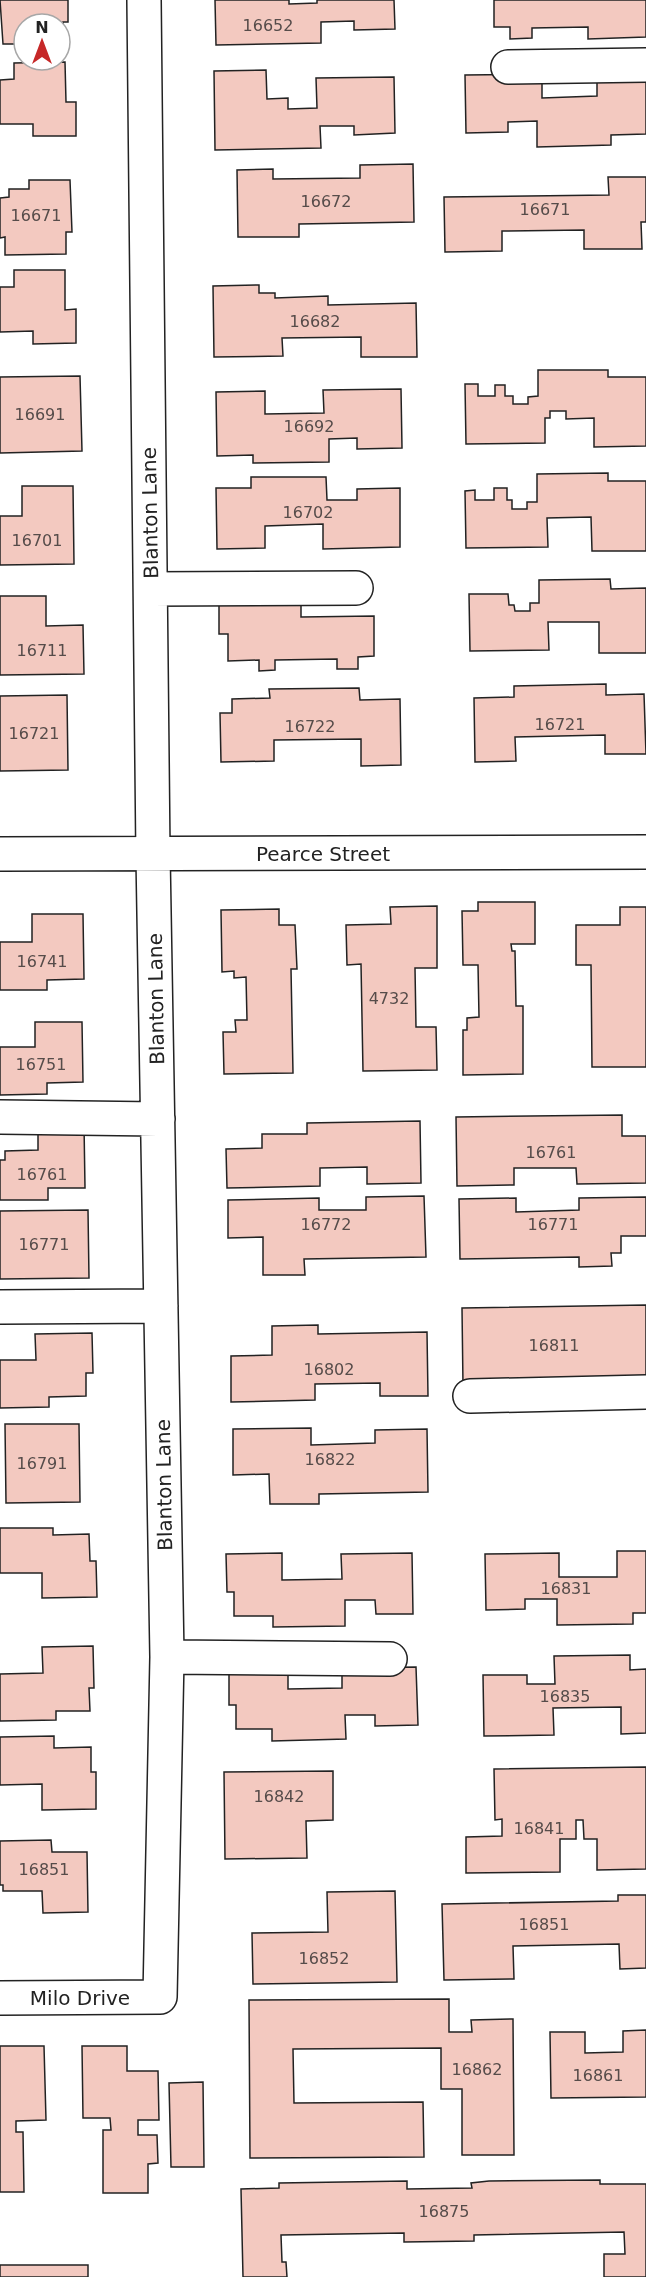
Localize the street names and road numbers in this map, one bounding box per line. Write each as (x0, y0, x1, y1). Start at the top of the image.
street label: Blanton Lane (137, 447, 163, 579)
street label: Pearce Street (256, 842, 390, 866)
street label: Blanton Lane (143, 933, 169, 1065)
street label: Blanton Lane (151, 1419, 177, 1551)
street label: Milo Drive (30, 1986, 130, 2010)

